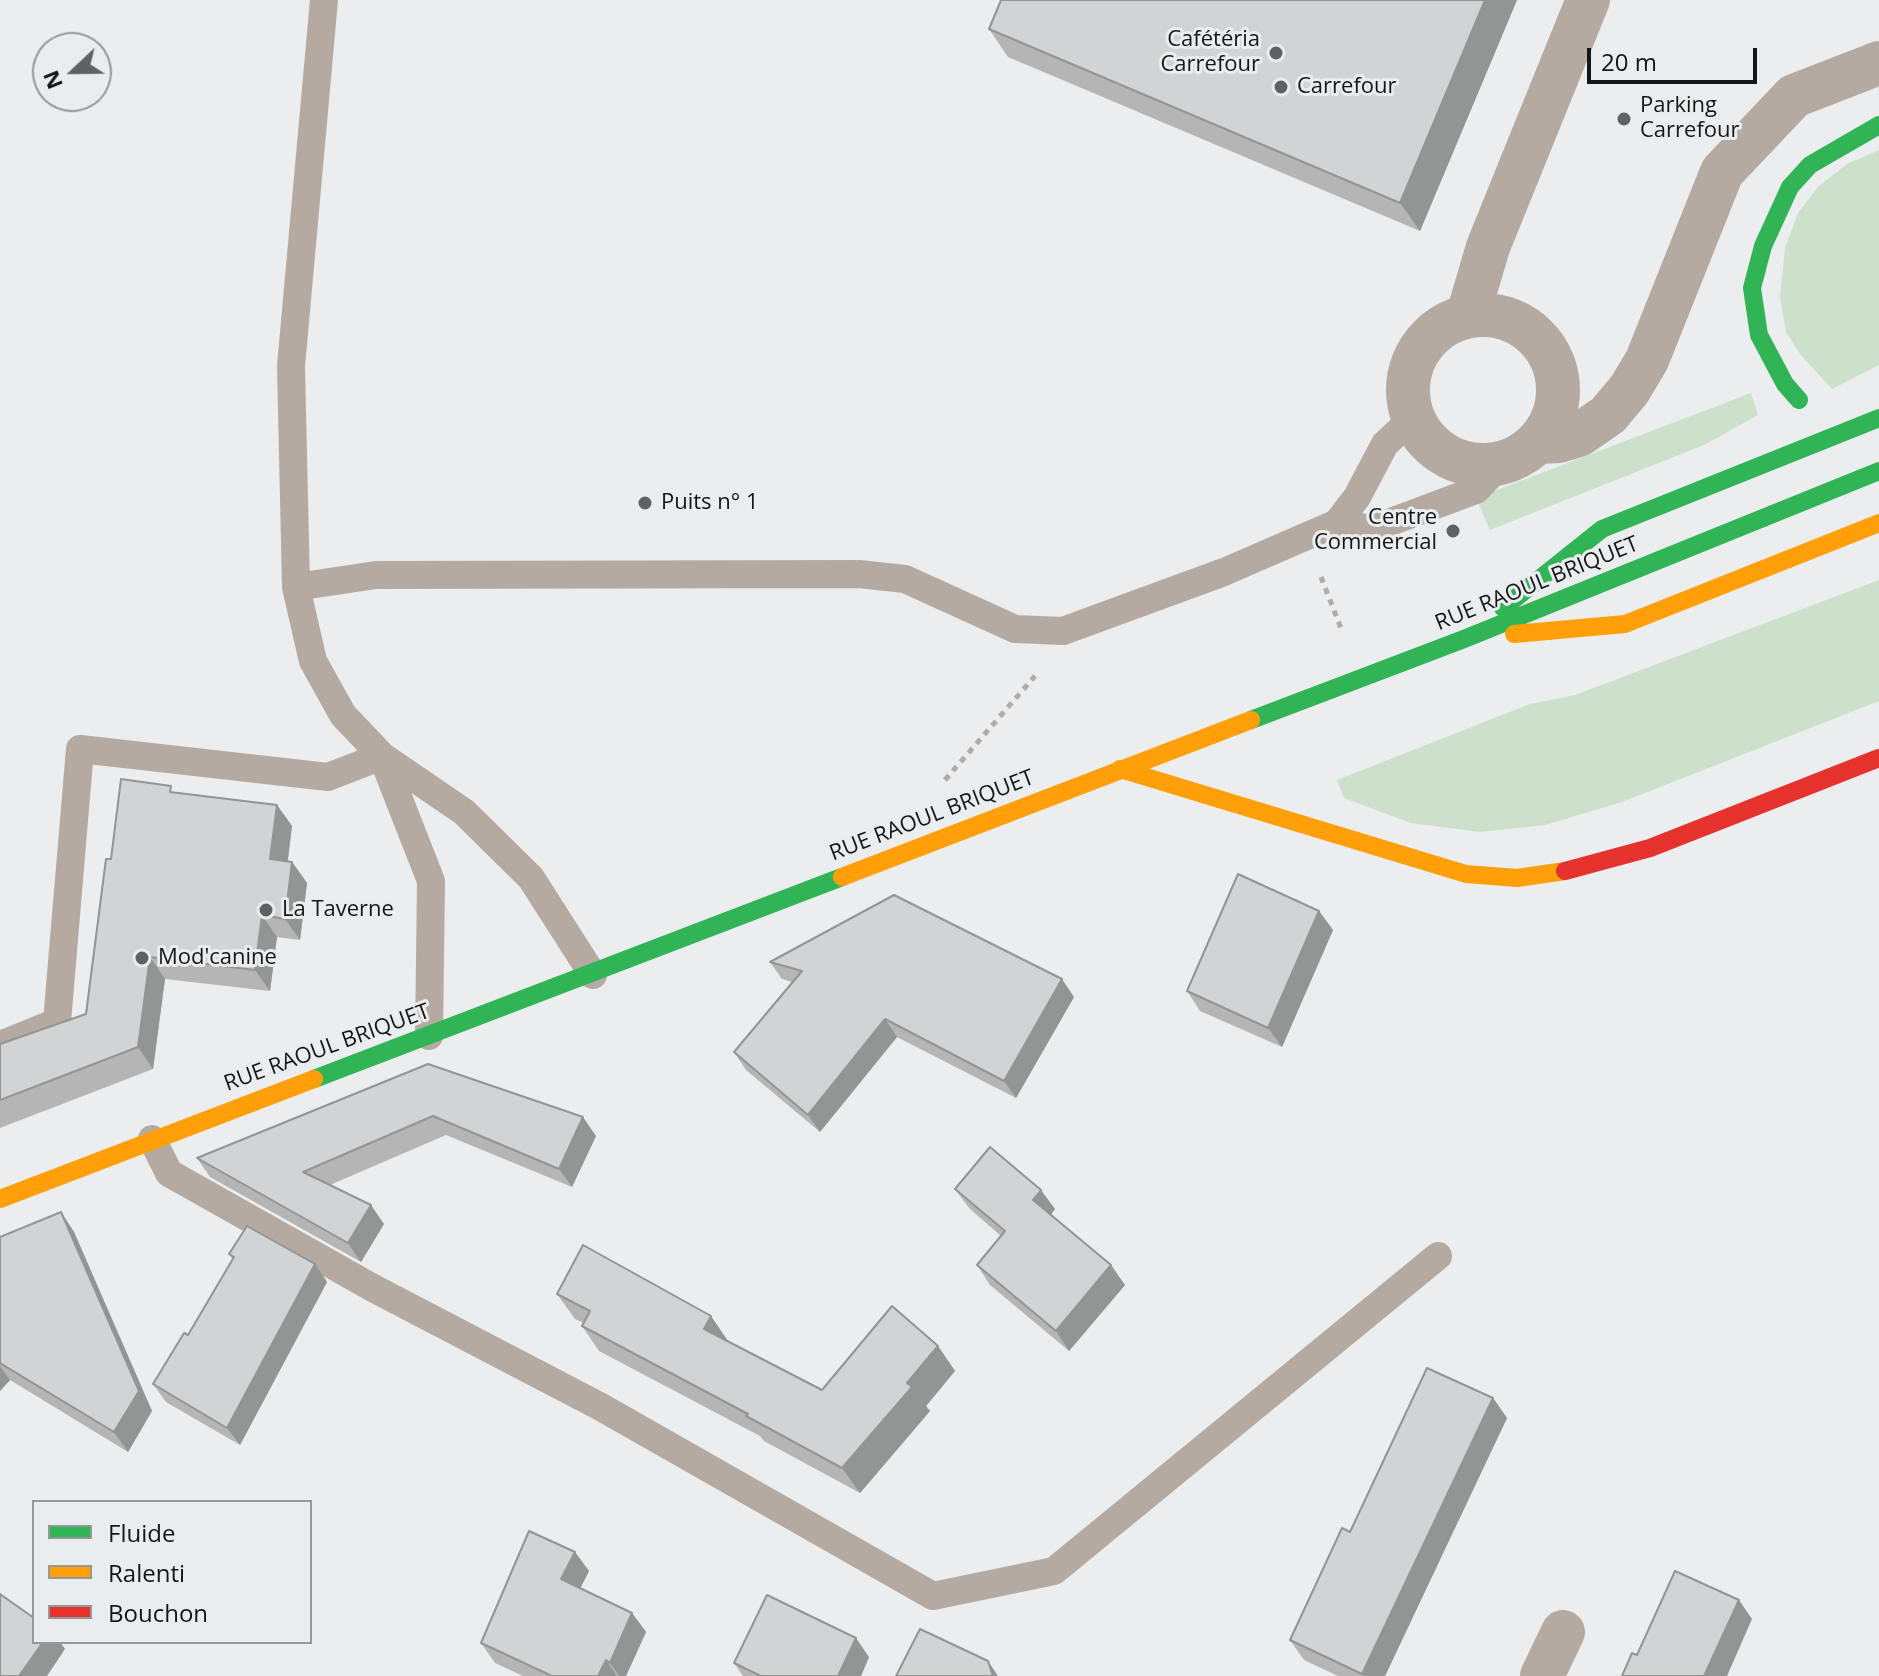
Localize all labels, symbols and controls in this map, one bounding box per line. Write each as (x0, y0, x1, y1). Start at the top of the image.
place label: Cafétéria Carrefour (1160, 27, 1260, 78)
north arrow (32, 32, 112, 112)
scale bar (1591, 32, 1761, 82)
marker: Cafétéria Carrefour (1267, 44, 1285, 62)
text: 20 m (1601, 45, 1657, 78)
text: N (34, 66, 69, 94)
place label: Carrefour (1297, 74, 1397, 100)
marker: Carrefour (1272, 78, 1290, 96)
place label: Parking Carrefour (1640, 93, 1740, 144)
marker: Parking Carrefour (1615, 110, 1633, 128)
place label: Puits n° 1 (661, 490, 759, 516)
marker: Puits n° 1 (636, 494, 654, 512)
place label: Centre Commercial (1314, 505, 1437, 556)
marker: Centre Commercial (1444, 522, 1462, 540)
street label: RUE RAOUL BRIQUET (1432, 531, 1642, 637)
street label: RUE RAOUL BRIQUET (826, 765, 1038, 867)
place label: La Taverne (282, 897, 394, 923)
marker: La Taverne (257, 901, 275, 919)
place label: Mod'canine (158, 945, 277, 971)
marker: Mod'canine (133, 949, 151, 967)
street label: RUE RAOUL BRIQUET (221, 999, 433, 1097)
legend (32, 1500, 312, 1644)
text: Fluide (108, 1516, 175, 1549)
text: Ralenti (108, 1556, 185, 1589)
text: Bouchon (108, 1596, 208, 1629)

